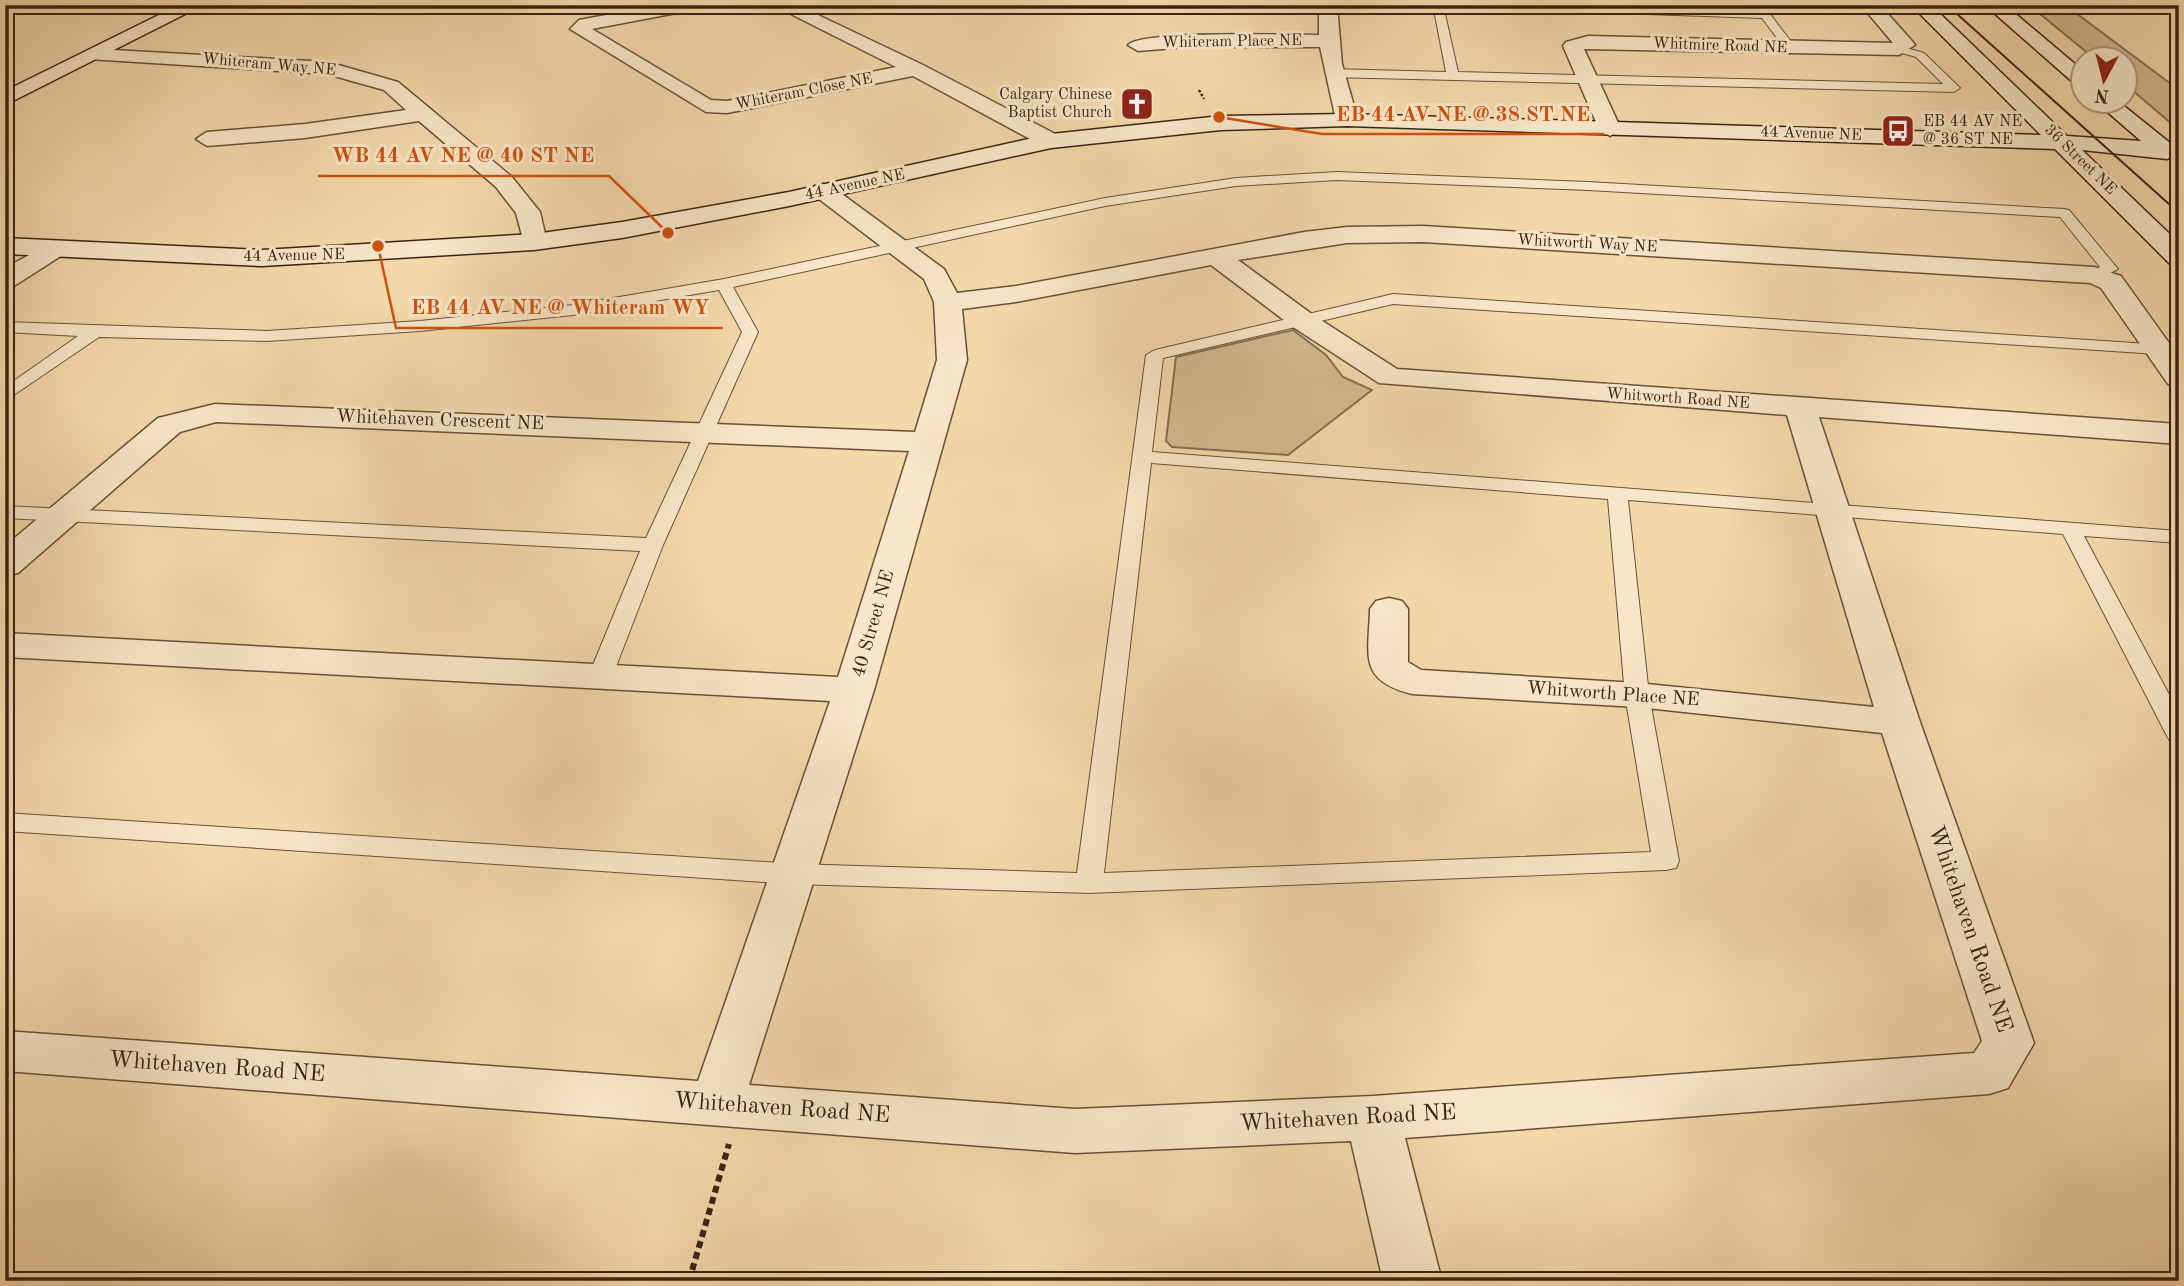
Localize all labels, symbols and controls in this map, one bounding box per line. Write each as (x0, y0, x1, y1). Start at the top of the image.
street label: Whiteram Place NE (1162, 33, 1302, 51)
street label: Whitmire Road NE (1652, 36, 1788, 56)
north arrow (2068, 46, 2138, 116)
street label: Whiteram Way NE (201, 51, 337, 79)
street label: Whiteram Close NE (734, 71, 874, 113)
text: N (2093, 84, 2111, 105)
church icon: Calgary Chinese Baptist Church (1118, 85, 1156, 123)
place label: Calgary Chinese Baptist Church (999, 87, 1112, 121)
callout: EB 44 AV NE @ 38 ST NE (1322, 92, 1604, 134)
text: EB 44 AV NE @ 38 ST NE (1336, 105, 1590, 126)
bus stop icon: EB 44 AV NE @ 36 ST NE (1879, 112, 1917, 150)
place label: EB 44 AV NE @ 36 ST NE (1923, 114, 2022, 148)
street label: 36 Street NE (2041, 122, 2119, 198)
street label: 44 Avenue NE (1760, 124, 1862, 144)
callout: WB 44 AV NE @ 40 ST NE (318, 134, 609, 176)
text: WB 44 AV NE @ 40 ST NE (332, 146, 594, 167)
street label: 44 Avenue NE (804, 167, 906, 203)
street label: Whitworth Way NE (1516, 232, 1658, 256)
street label: 44 Avenue NE (243, 247, 345, 265)
callout: EB 44 AV NE @ Whiteram WY (396, 286, 723, 328)
text: EB 44 AV NE @ Whiteram WY (411, 298, 709, 319)
street label: Whitworth Road NE (1606, 386, 1750, 412)
street label: Whitehaven Crescent NE (336, 408, 544, 434)
street label: 40 Street NE (850, 568, 898, 680)
street label: Whitworth Place NE (1526, 679, 1700, 711)
street label: Whitehaven Road NE (1924, 823, 2016, 1035)
street label: Whitehaven Road NE (108, 1048, 326, 1086)
street label: Whitehaven Road NE (673, 1089, 891, 1127)
street label: Whitehaven Road NE (1239, 1101, 1457, 1135)

